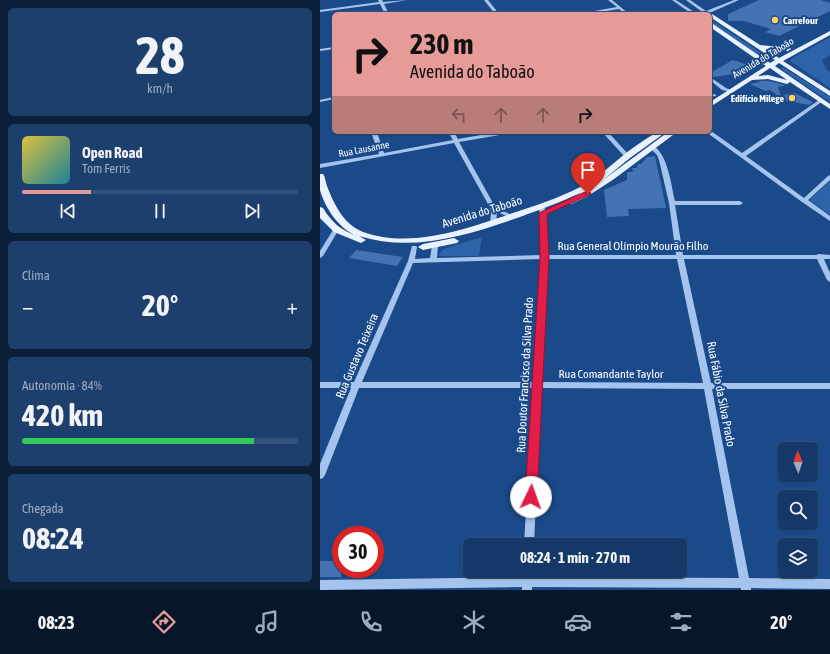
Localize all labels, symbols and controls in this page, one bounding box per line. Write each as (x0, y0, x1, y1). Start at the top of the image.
marker: Carrefour (770, 15, 780, 25)
place label: Carrefour (783, 15, 819, 26)
text: 28 (136, 25, 184, 85)
icon: right (344, 28, 396, 80)
text: 230 m (410, 28, 473, 60)
street label: Avenida do Taboão (730, 35, 796, 81)
text: Avenida do Taboão (410, 61, 535, 82)
text: km/h (147, 81, 173, 96)
place label: Edifício Milege (731, 93, 784, 104)
marker: Edifício Milege (787, 93, 797, 103)
icon: left (448, 104, 470, 126)
icon: ahead (490, 104, 512, 126)
icon: ahead (532, 104, 554, 126)
icon: right (574, 104, 596, 126)
street label: Rua Lausanne (338, 139, 391, 159)
text: Open Road (82, 144, 143, 161)
pin (571, 153, 605, 194)
icon: arrive (577, 159, 599, 181)
text: Tom Ferris (82, 161, 130, 176)
street label: Avenida do Taboão (440, 193, 524, 231)
icon: previous (57, 200, 79, 222)
icon: pause (149, 200, 171, 222)
icon: next (241, 200, 263, 222)
street label: Rua General Olímpio Mourão Filho (558, 239, 709, 253)
text: Clima (22, 268, 50, 283)
text: 20° (142, 288, 178, 322)
text: − (22, 293, 33, 319)
text: + (287, 293, 298, 319)
street label: Rua Doutor Francisco da Silva Prado (514, 297, 536, 453)
street label: Rua Gustavo Teixeira (333, 311, 381, 401)
street label: Rua Fábio da Silva Prado (704, 340, 738, 448)
street label: Rua Comandante Taylor (559, 367, 664, 381)
text: Autonomia · 84% (22, 378, 102, 393)
text: 420 km (22, 398, 103, 432)
north arrow (778, 442, 818, 482)
map controls (778, 442, 818, 578)
position arrow (510, 476, 552, 518)
button: search (778, 490, 818, 530)
text: Chegada (22, 501, 64, 516)
text: 08:24 (22, 521, 84, 555)
speed limit sign: 30 (332, 526, 384, 578)
button: layers (778, 538, 818, 578)
text: 08:24 · 1 min · 270 m (520, 549, 630, 566)
icon: directions (150, 608, 178, 636)
icon: music (253, 608, 281, 636)
icon: phone (357, 608, 385, 636)
icon: climate (460, 608, 488, 636)
icon: car (564, 608, 592, 636)
icon: filters (667, 608, 695, 636)
text: 08:23 (38, 612, 75, 633)
text: 20° (770, 612, 792, 633)

